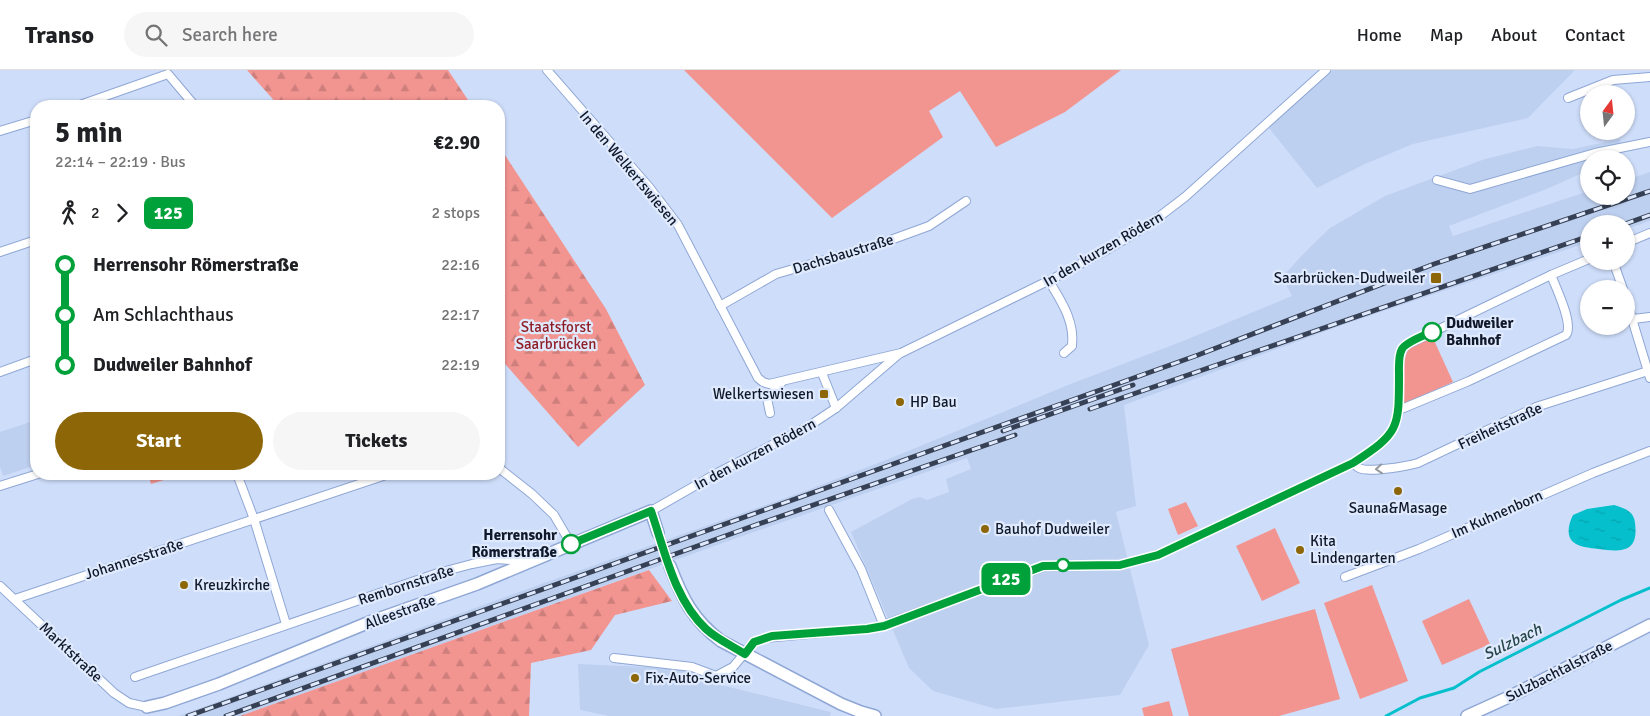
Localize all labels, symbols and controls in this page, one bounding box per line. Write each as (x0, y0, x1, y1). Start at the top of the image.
search box (124, 12, 474, 57)
text: Transo (25, 20, 94, 50)
icon: search (142, 21, 170, 49)
text: Search here (182, 23, 278, 47)
text: Home (1357, 24, 1402, 46)
text: Map (1430, 24, 1463, 46)
text: About (1491, 24, 1537, 46)
text: Contact (1565, 24, 1625, 46)
north arrow (1580, 85, 1635, 140)
map controls (1580, 85, 1635, 335)
street label: In den Welkertswiesen (576, 107, 682, 229)
text: 5 min (55, 116, 123, 150)
text: €2.90 (434, 131, 480, 155)
button: locate (1580, 150, 1635, 205)
text: 22:14 – 22:19 · Bus (55, 152, 186, 172)
icon: walk (55, 199, 83, 227)
icon: forward (108, 199, 136, 227)
text: 125 (154, 202, 183, 224)
text: 2 (91, 203, 100, 223)
text: 2 stops (432, 203, 480, 223)
street label: In den kurzen Rödern (1040, 207, 1166, 291)
button: + (1580, 215, 1635, 270)
street label: Dachsbaustraße (790, 230, 896, 278)
text: Herrensohr Römerstraße (93, 253, 299, 277)
text: 22:16 (441, 255, 480, 275)
place label: Saarbrücken-Dudweiler (1274, 269, 1425, 287)
marker: Saarbrücken-Dudweiler (1429, 271, 1443, 285)
button: − (1580, 280, 1635, 335)
text: Am Schlachthaus (93, 303, 234, 327)
text: 22:17 (441, 305, 480, 325)
place label: Dudweiler Bahnhof (1446, 314, 1513, 349)
park label: Staatsforst Saarbrücken (516, 318, 596, 353)
marker: Dudweiler Bahnhof (1422, 322, 1442, 342)
text: Dudweiler Bahnhof (93, 353, 252, 377)
text: 22:19 (441, 355, 480, 375)
place label: Welkertswiesen (713, 385, 814, 403)
marker: Welkertswiesen (818, 388, 830, 400)
place label: HP Bau (910, 393, 957, 411)
marker: HP Bau (894, 396, 906, 408)
street label: Freiheitstraße (1455, 399, 1545, 453)
button: Start (55, 412, 263, 470)
button: Tickets (273, 412, 480, 470)
street label: In den kurzen Rödern (691, 414, 819, 494)
one-way arrow (1375, 463, 1383, 474)
marker: Sauna&Masage (1392, 485, 1404, 497)
street label: Im Kuhnenborn (1449, 486, 1545, 542)
place label: Sauna&Masage (1349, 499, 1447, 517)
place label: Bauhof Dudweiler (995, 520, 1110, 538)
marker: Bauhof Dudweiler (979, 523, 991, 535)
place label: Herrensohr Römerstraße (472, 526, 557, 561)
place label: Kita Lindengarten (1310, 532, 1396, 567)
marker: Herrensohr Römerstraße (561, 534, 581, 554)
street label: Johannesstraße (82, 535, 186, 583)
marker: Kita Lindengarten (1294, 544, 1306, 556)
unlabelled marker (1056, 558, 1070, 572)
street label: Rembornstraße (356, 561, 456, 609)
line badge: 125 (977, 563, 1035, 595)
text: 125 (991, 568, 1021, 590)
place label: Kreuzkirche (194, 576, 270, 594)
marker: Kreuzkirche (178, 579, 190, 591)
street label: Alleestraße (362, 591, 438, 633)
street label: Marktstraße (36, 618, 106, 686)
water label: Sulzbach (1480, 619, 1546, 665)
street label: Sulzbachtalstraße (1503, 636, 1615, 706)
place label: Fix-Auto-Service (645, 669, 751, 687)
marker: Fix-Auto-Service (629, 672, 641, 684)

